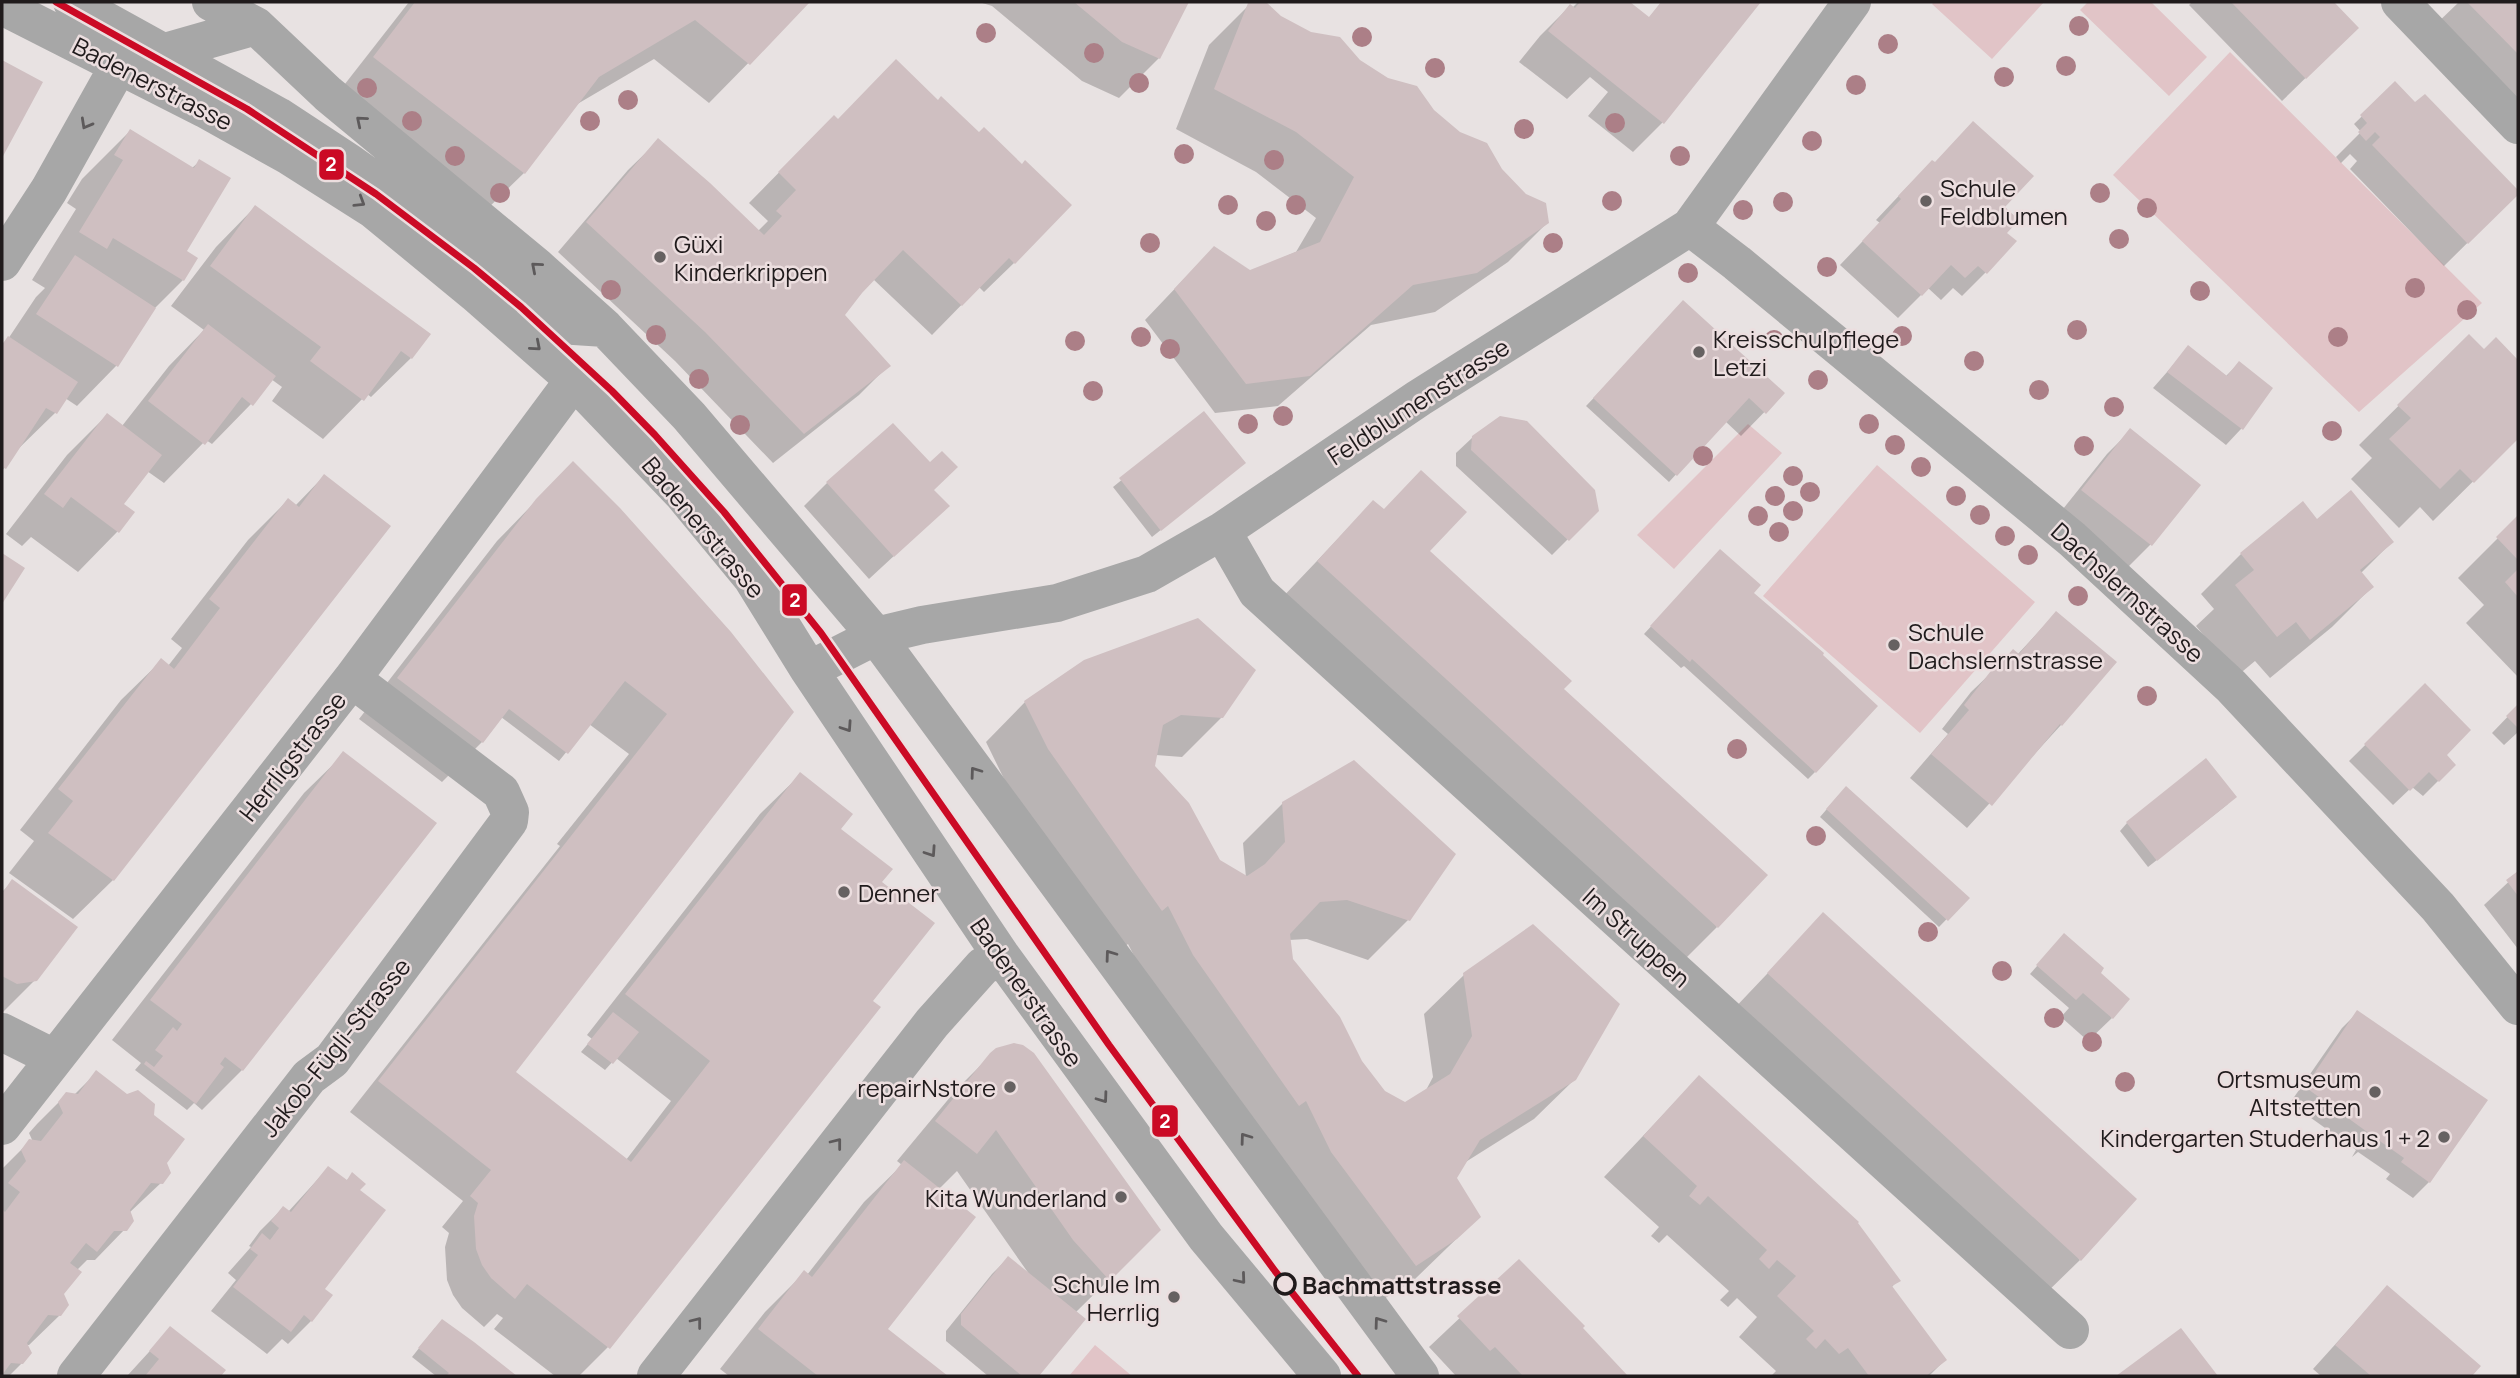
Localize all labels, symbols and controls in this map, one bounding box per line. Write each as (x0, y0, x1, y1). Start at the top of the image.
street label: Badenerstrasse (67, 29, 239, 137)
one-way arrow (80, 117, 94, 129)
one-way arrow (357, 117, 370, 129)
line badge: 2 (318, 148, 345, 181)
text: 2 (325, 151, 337, 177)
place label: Schule Feldblumen (1940, 171, 2068, 232)
one-way arrow (353, 193, 366, 206)
marker: Schule Feldblumen (1918, 193, 1934, 209)
place label: Güxi Kinderkrippen (674, 227, 827, 288)
marker: Güxi Kinderkrippen (652, 249, 668, 265)
one-way arrow (531, 263, 544, 275)
place label: Kreisschulpflege Letzi (1713, 322, 1899, 383)
street label: Feldblumenstrasse (1321, 330, 1515, 472)
one-way arrow (527, 338, 540, 350)
marker: Kreisschulpflege Letzi (1691, 344, 1707, 360)
street label: Badenerstrasse (635, 449, 773, 605)
street label: Dachslernstrasse (2044, 514, 2212, 670)
line badge: 2 (781, 583, 808, 617)
text: 2 (789, 587, 801, 613)
place label: Schule Dachslernstrasse (1908, 615, 2103, 676)
marker: Schule Dachslernstrasse (1886, 637, 1902, 653)
street label: Herrligstrasse (231, 684, 353, 828)
one-way arrow (839, 719, 852, 732)
one-way arrow (971, 767, 983, 779)
one-way arrow (923, 844, 936, 857)
place label: Denner (858, 876, 939, 909)
street label: Im Struppen (1576, 880, 1698, 994)
marker: Denner (836, 884, 852, 900)
street label: Badenerstrasse (963, 911, 1091, 1073)
one-way arrow (1106, 950, 1119, 962)
street label: Jakob-Fügli-Strasse (252, 951, 418, 1143)
place label: Ortsmuseum Altstetten (2217, 1062, 2361, 1123)
place label: repairNstore (857, 1071, 996, 1104)
marker: repairNstore (1002, 1079, 1018, 1095)
marker: Ortsmuseum Altstetten (2367, 1084, 2383, 1100)
one-way arrow (1095, 1090, 1108, 1103)
line badge: 2 (1151, 1104, 1179, 1138)
text: 2 (1159, 1108, 1171, 1134)
place label: Kindergarten Studerhaus 1 + 2 (2100, 1121, 2430, 1154)
marker: Kindergarten Studerhaus 1 + 2 (2436, 1129, 2452, 1145)
one-way arrow (1241, 1133, 1253, 1146)
one-way arrow (829, 1138, 841, 1151)
place label: Kita Wunderland (925, 1181, 1107, 1214)
marker: Kita Wunderland (1113, 1189, 1129, 1205)
place label: Schule Im Herrlig (1053, 1267, 1160, 1328)
place label: Bachmattstrasse (1302, 1268, 1501, 1301)
one-way arrow (1233, 1271, 1245, 1284)
marker: Bachmattstrasse (1274, 1273, 1296, 1295)
marker: Schule Im Herrlig (1166, 1289, 1182, 1305)
one-way arrow (1375, 1317, 1387, 1330)
one-way arrow (689, 1318, 702, 1330)

